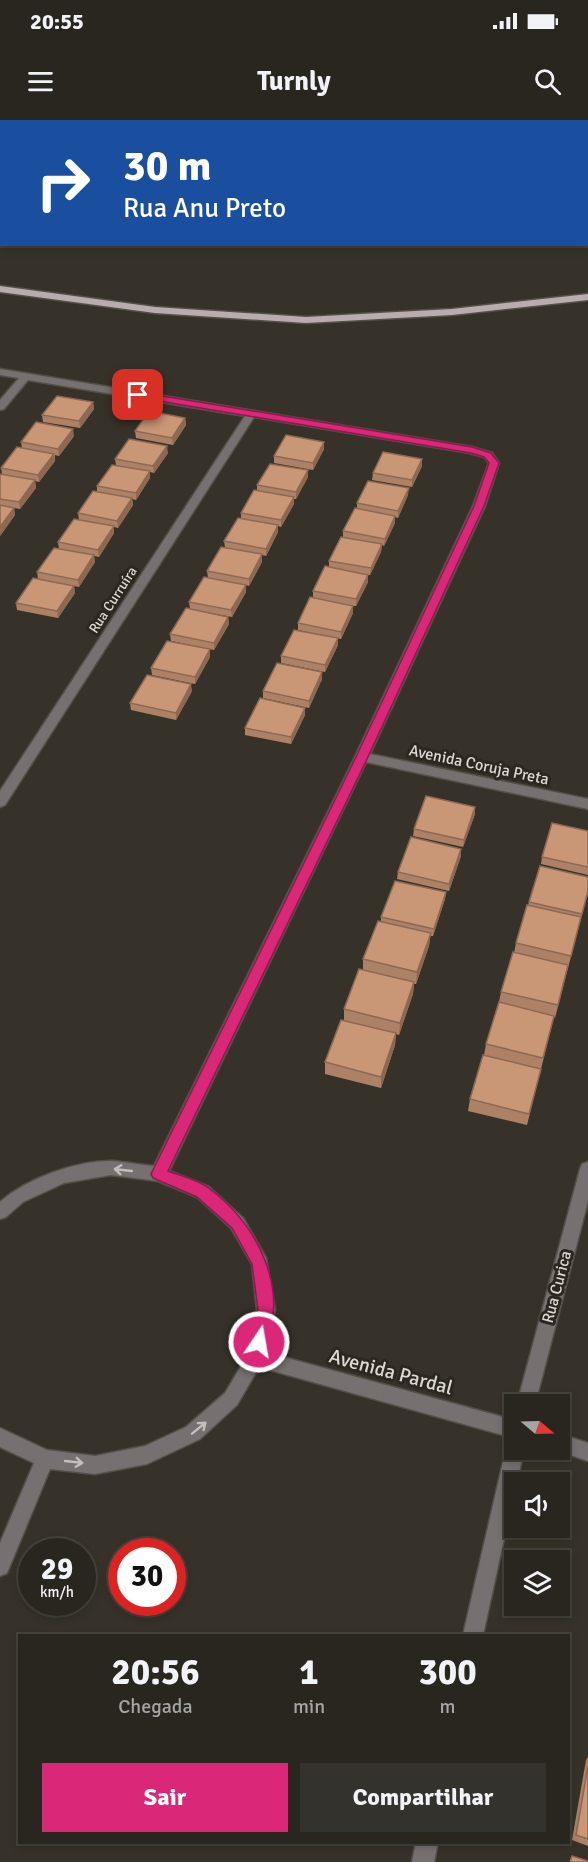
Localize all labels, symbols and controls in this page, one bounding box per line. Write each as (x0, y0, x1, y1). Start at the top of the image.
text: 20:55 (30, 8, 84, 35)
icon: menu (24, 65, 57, 98)
text: Turnly (257, 65, 331, 98)
icon: search (531, 65, 564, 98)
text: 30 m (123, 141, 212, 192)
icon: right (24, 144, 102, 222)
text: Rua Anu Preto (123, 192, 286, 225)
pin (112, 369, 163, 420)
icon: arrive (121, 378, 154, 411)
street label: Rua Curruíra (85, 564, 141, 636)
street label: Avenida Coruja Preta (407, 740, 551, 790)
one-way arrow (114, 1164, 134, 1175)
street label: Rua Curica (538, 1249, 576, 1325)
position arrow (227, 1310, 291, 1374)
street label: Avenida Pardal (326, 1343, 456, 1401)
north arrow (504, 1394, 570, 1460)
map controls (504, 1394, 570, 1616)
one-way arrow (190, 1421, 206, 1434)
one-way arrow (64, 1457, 83, 1468)
button: sound (504, 1472, 570, 1538)
speed limit sign: 30 (108, 1538, 186, 1616)
button: layers (504, 1550, 570, 1616)
text: 29 (41, 1551, 73, 1588)
text: km/h (40, 1583, 74, 1601)
text: 20:56 (111, 1650, 200, 1695)
text: 1 (299, 1650, 319, 1695)
text: 300 (418, 1650, 477, 1695)
text: Chegada (118, 1694, 193, 1719)
text: min (293, 1694, 325, 1719)
text: m (440, 1694, 456, 1719)
button: Sair (42, 1763, 288, 1832)
button: Compartilhar (300, 1763, 546, 1832)

